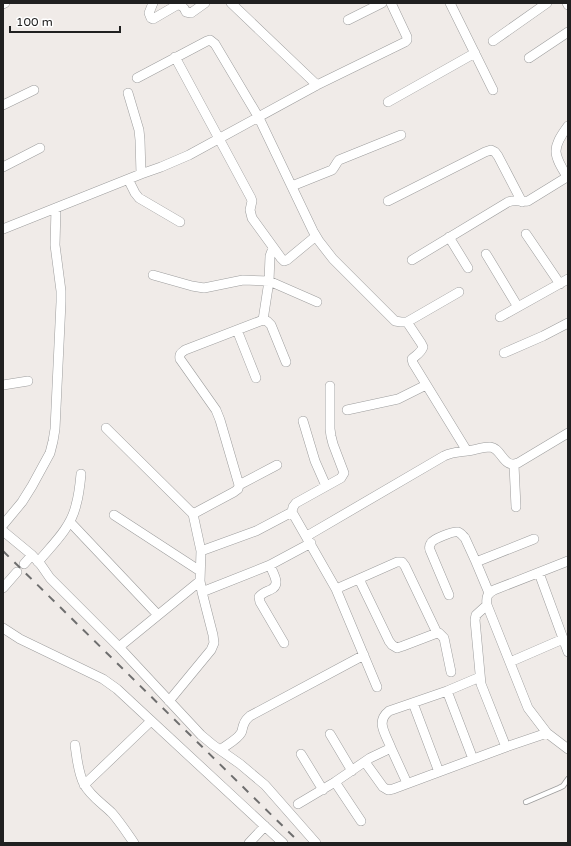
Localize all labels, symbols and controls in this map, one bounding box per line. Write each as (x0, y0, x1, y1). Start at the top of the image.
scale bar (10, 8, 120, 34)
text: 100 m (16, 15, 53, 29)

